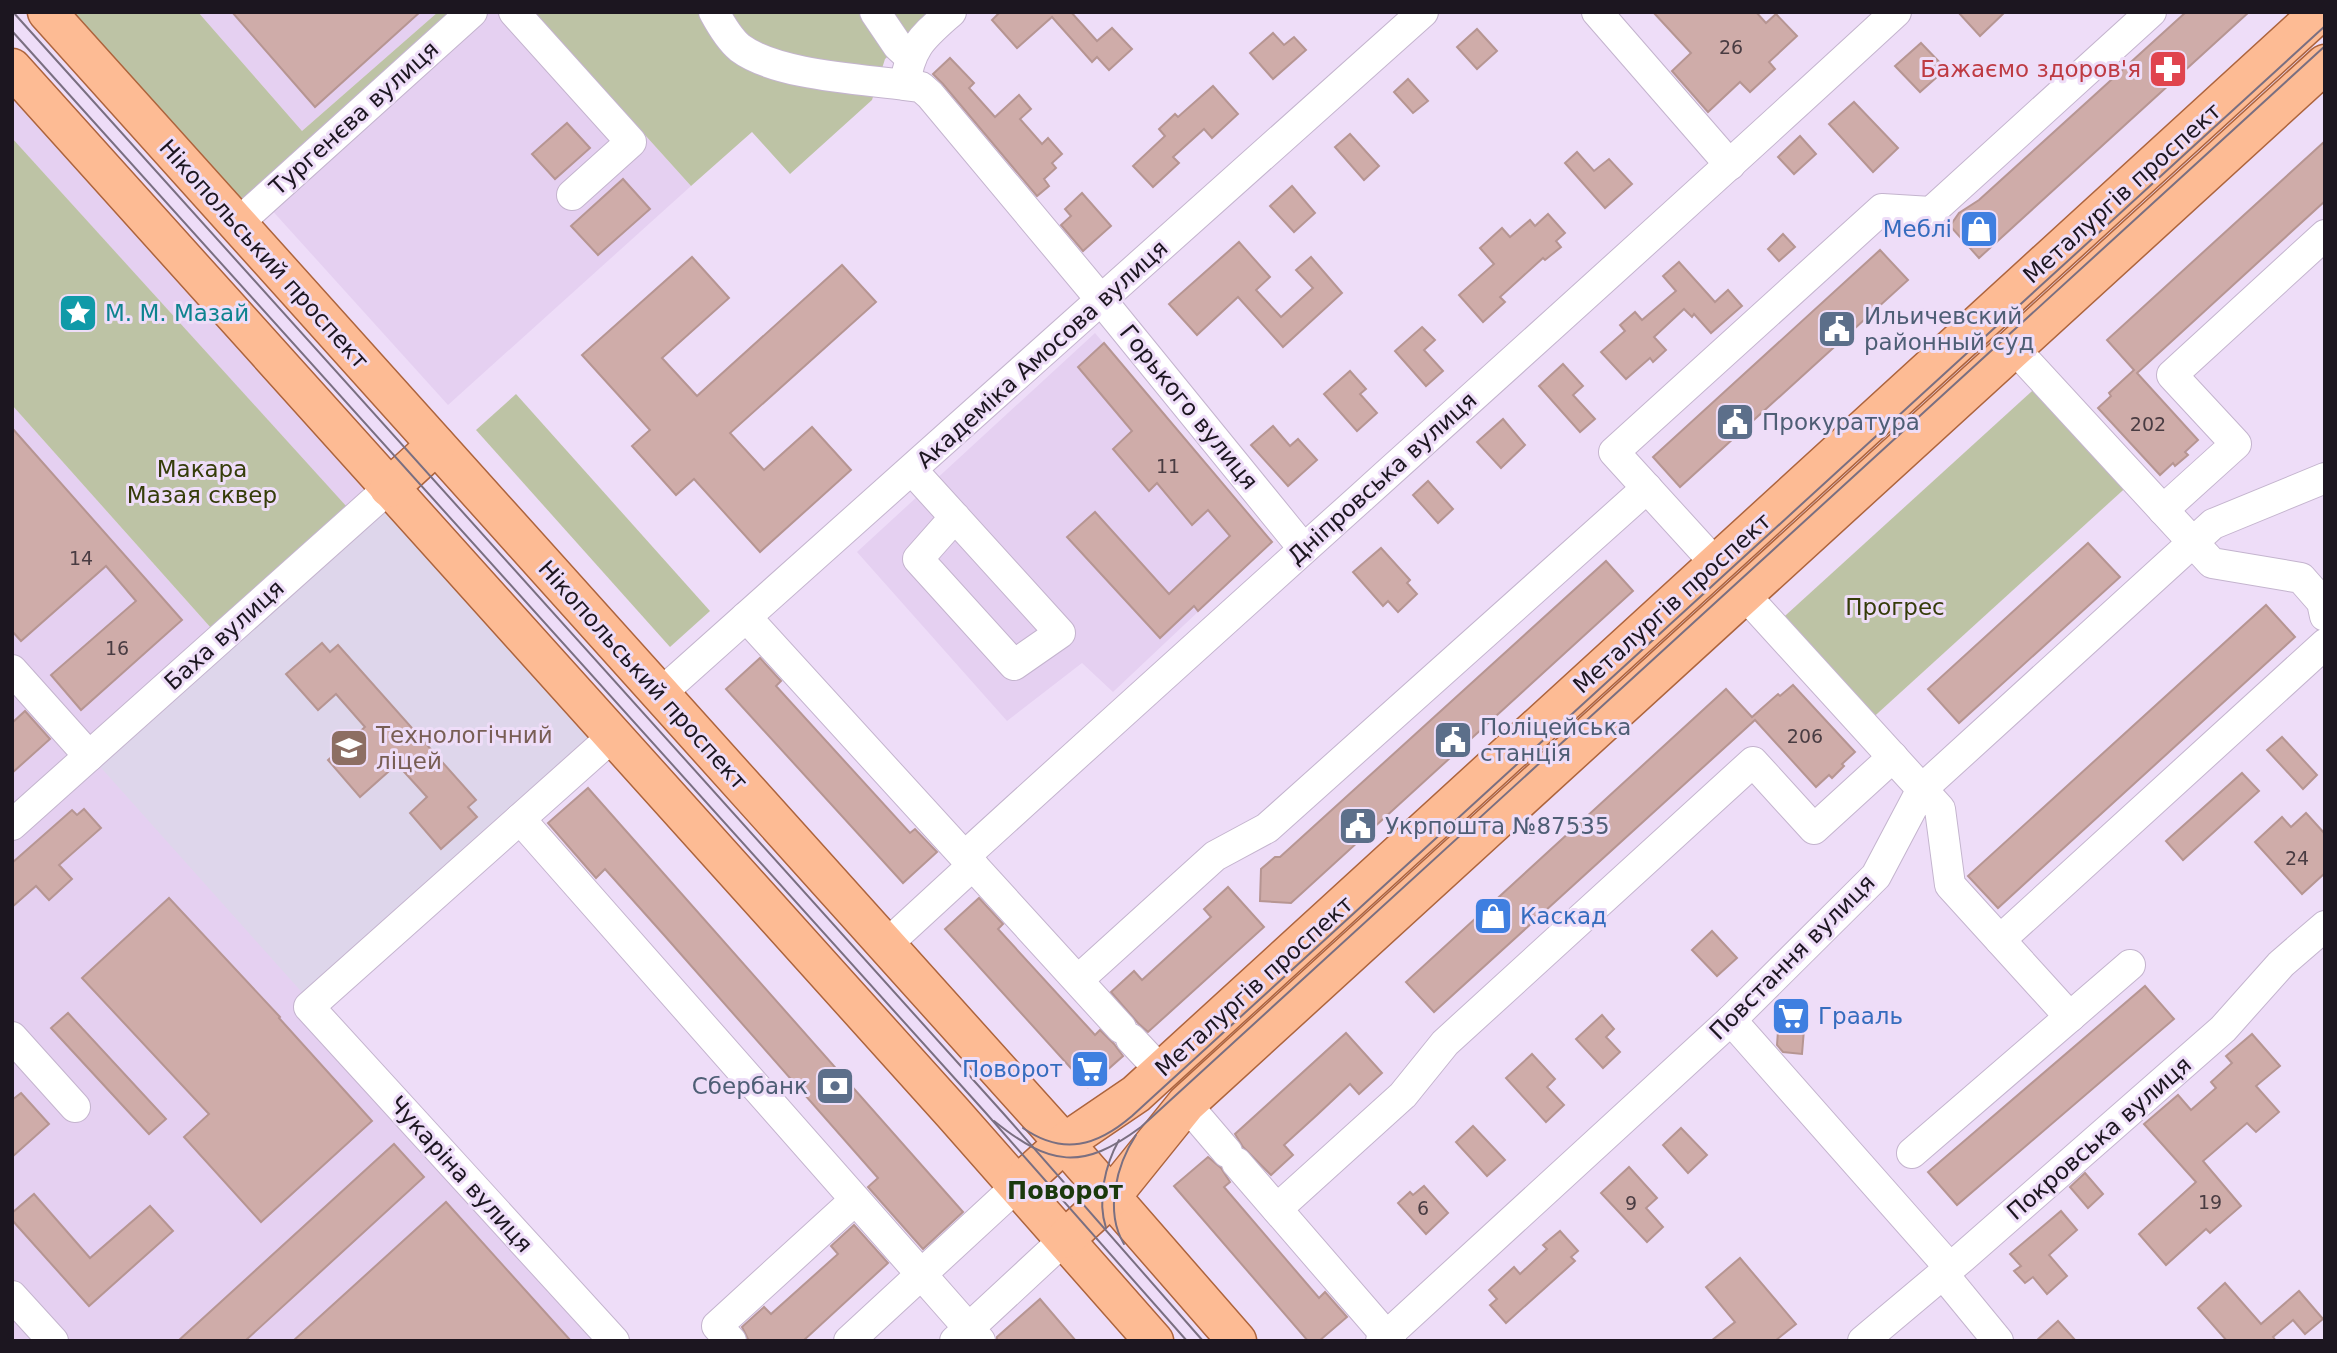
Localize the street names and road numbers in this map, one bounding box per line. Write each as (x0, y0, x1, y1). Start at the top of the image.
street label: Тургенєва вулиця (264, 36, 443, 201)
street label: Металургів проспект (2018, 97, 2226, 289)
street label: Нікопольський проспект (154, 134, 374, 374)
street label: Академіка Амосова вулиця (911, 235, 1173, 473)
street label: Горького вулиця (1115, 320, 1263, 494)
street label: Дніпровська вулиця (1282, 387, 1482, 569)
street label: Металургів проспект (1568, 507, 1776, 699)
street label: Нікопольський проспект (533, 555, 753, 795)
street label: Баха вулиця (159, 575, 289, 695)
street label: Повстання вулиця (1704, 869, 1880, 1045)
street label: Металургів проспект (1150, 890, 1358, 1082)
street label: Покровська вулиця (2002, 1051, 2196, 1225)
street label: Чукаріна вулиця (384, 1091, 538, 1257)

